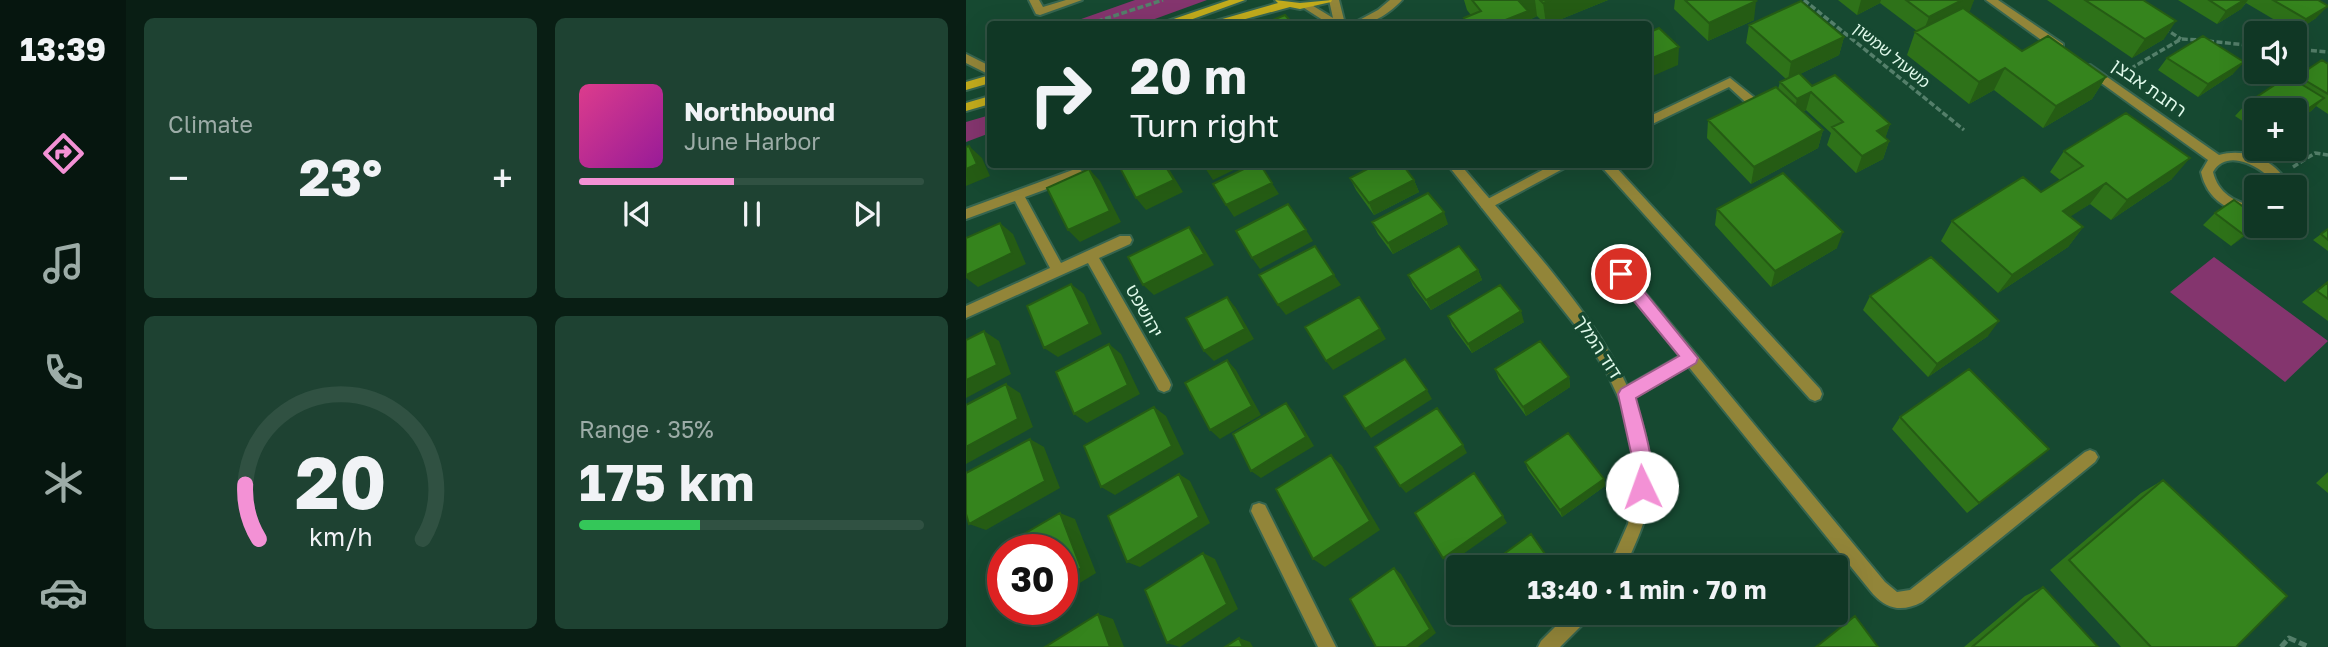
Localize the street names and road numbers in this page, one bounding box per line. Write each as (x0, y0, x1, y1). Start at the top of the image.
street label: משעול שמשון (1850, 18, 1934, 92)
street label: רחבת אבצן (2108, 53, 2191, 121)
street label: יהושפט (1121, 280, 1168, 341)
street label: דוד המלך (1570, 311, 1628, 383)

